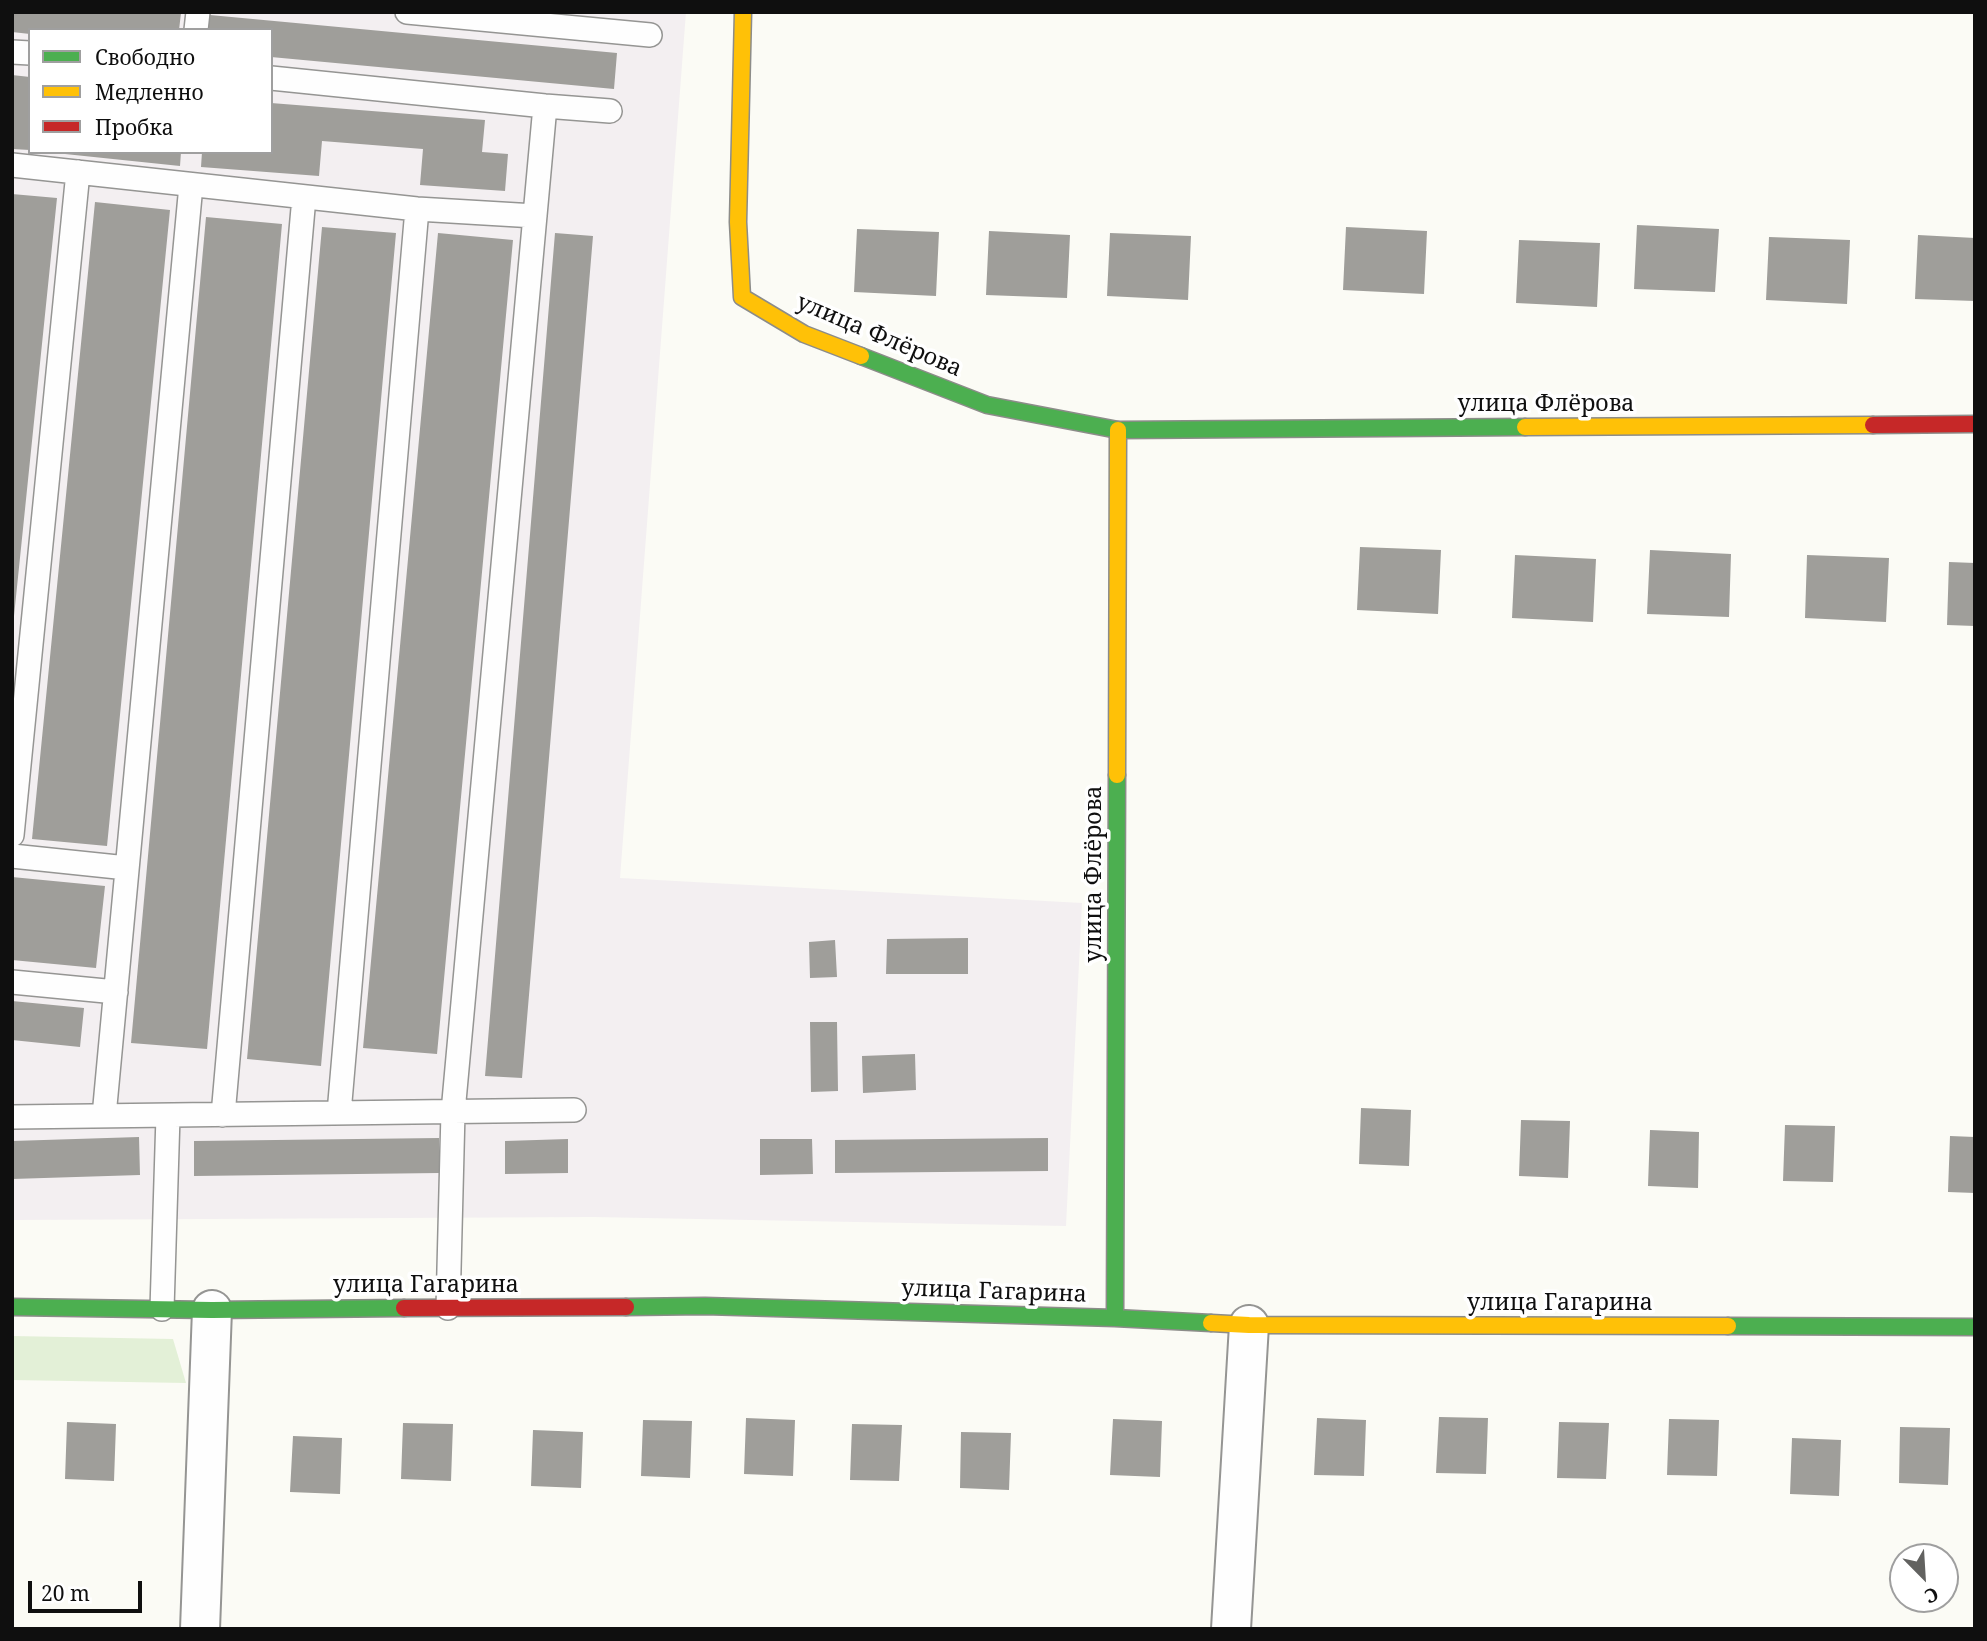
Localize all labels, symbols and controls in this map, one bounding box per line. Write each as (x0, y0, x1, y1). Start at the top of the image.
legend (28, 28, 273, 154)
text: Свободно (95, 43, 195, 71)
text: Медленно (95, 78, 204, 106)
text: Пробка (95, 113, 174, 141)
street label: улица Флёрова (792, 289, 966, 383)
street label: улица Флёрова (1458, 390, 1634, 418)
street label: улица Флёрова (1080, 786, 1108, 962)
street label: улица Гагарина (333, 1271, 519, 1299)
street label: улица Гагарина (901, 1275, 1087, 1309)
street label: улица Гагарина (1467, 1289, 1653, 1317)
north arrow (1889, 1543, 1959, 1613)
scale bar (32, 1568, 145, 1612)
text: 20 m (41, 1579, 90, 1607)
text: С (1921, 1581, 1943, 1610)

